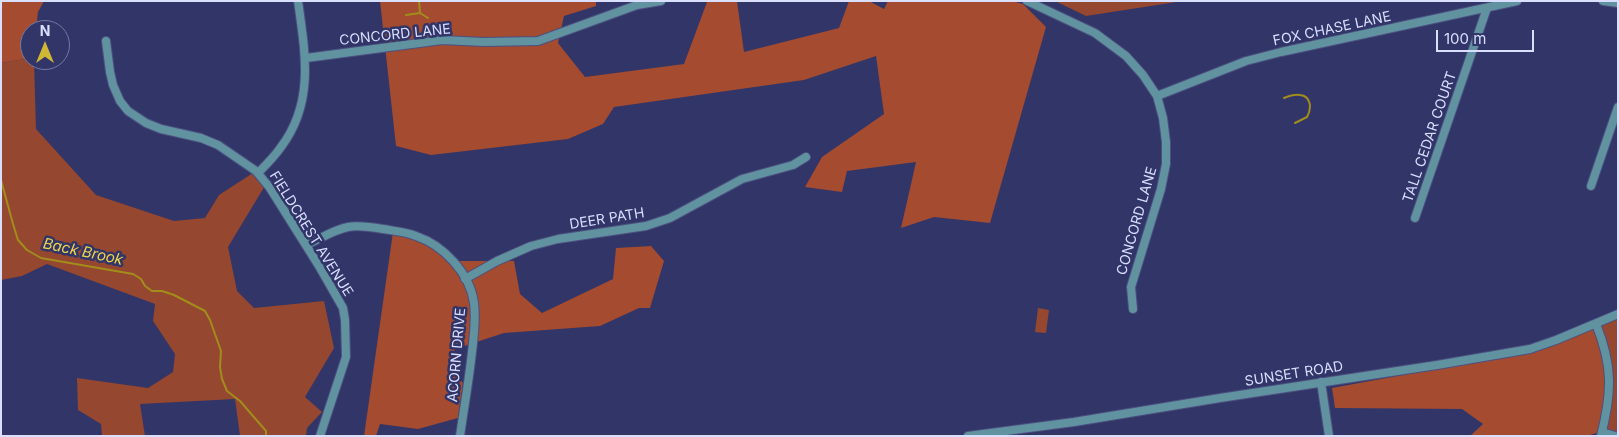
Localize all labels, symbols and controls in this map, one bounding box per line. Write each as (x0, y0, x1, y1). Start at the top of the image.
street label: FOX CHASE LANE (1271, 8, 1393, 50)
north arrow (20, 20, 70, 70)
scale bar (1439, 20, 1536, 52)
street label: CONCORD LANE (338, 21, 452, 49)
text: N (40, 22, 50, 39)
text: 100 m (1444, 29, 1486, 48)
street label: TALL CEDAR COURT (1400, 69, 1460, 205)
street label: CONCORD LANE (1113, 165, 1161, 277)
street label: FIELDCREST AVENUE (266, 168, 356, 300)
street label: DEER PATH (568, 205, 646, 233)
water label: Back Brook (41, 235, 125, 269)
street label: ACORN DRIVE (445, 307, 469, 403)
street label: SUNSET ROAD (1244, 358, 1344, 390)

